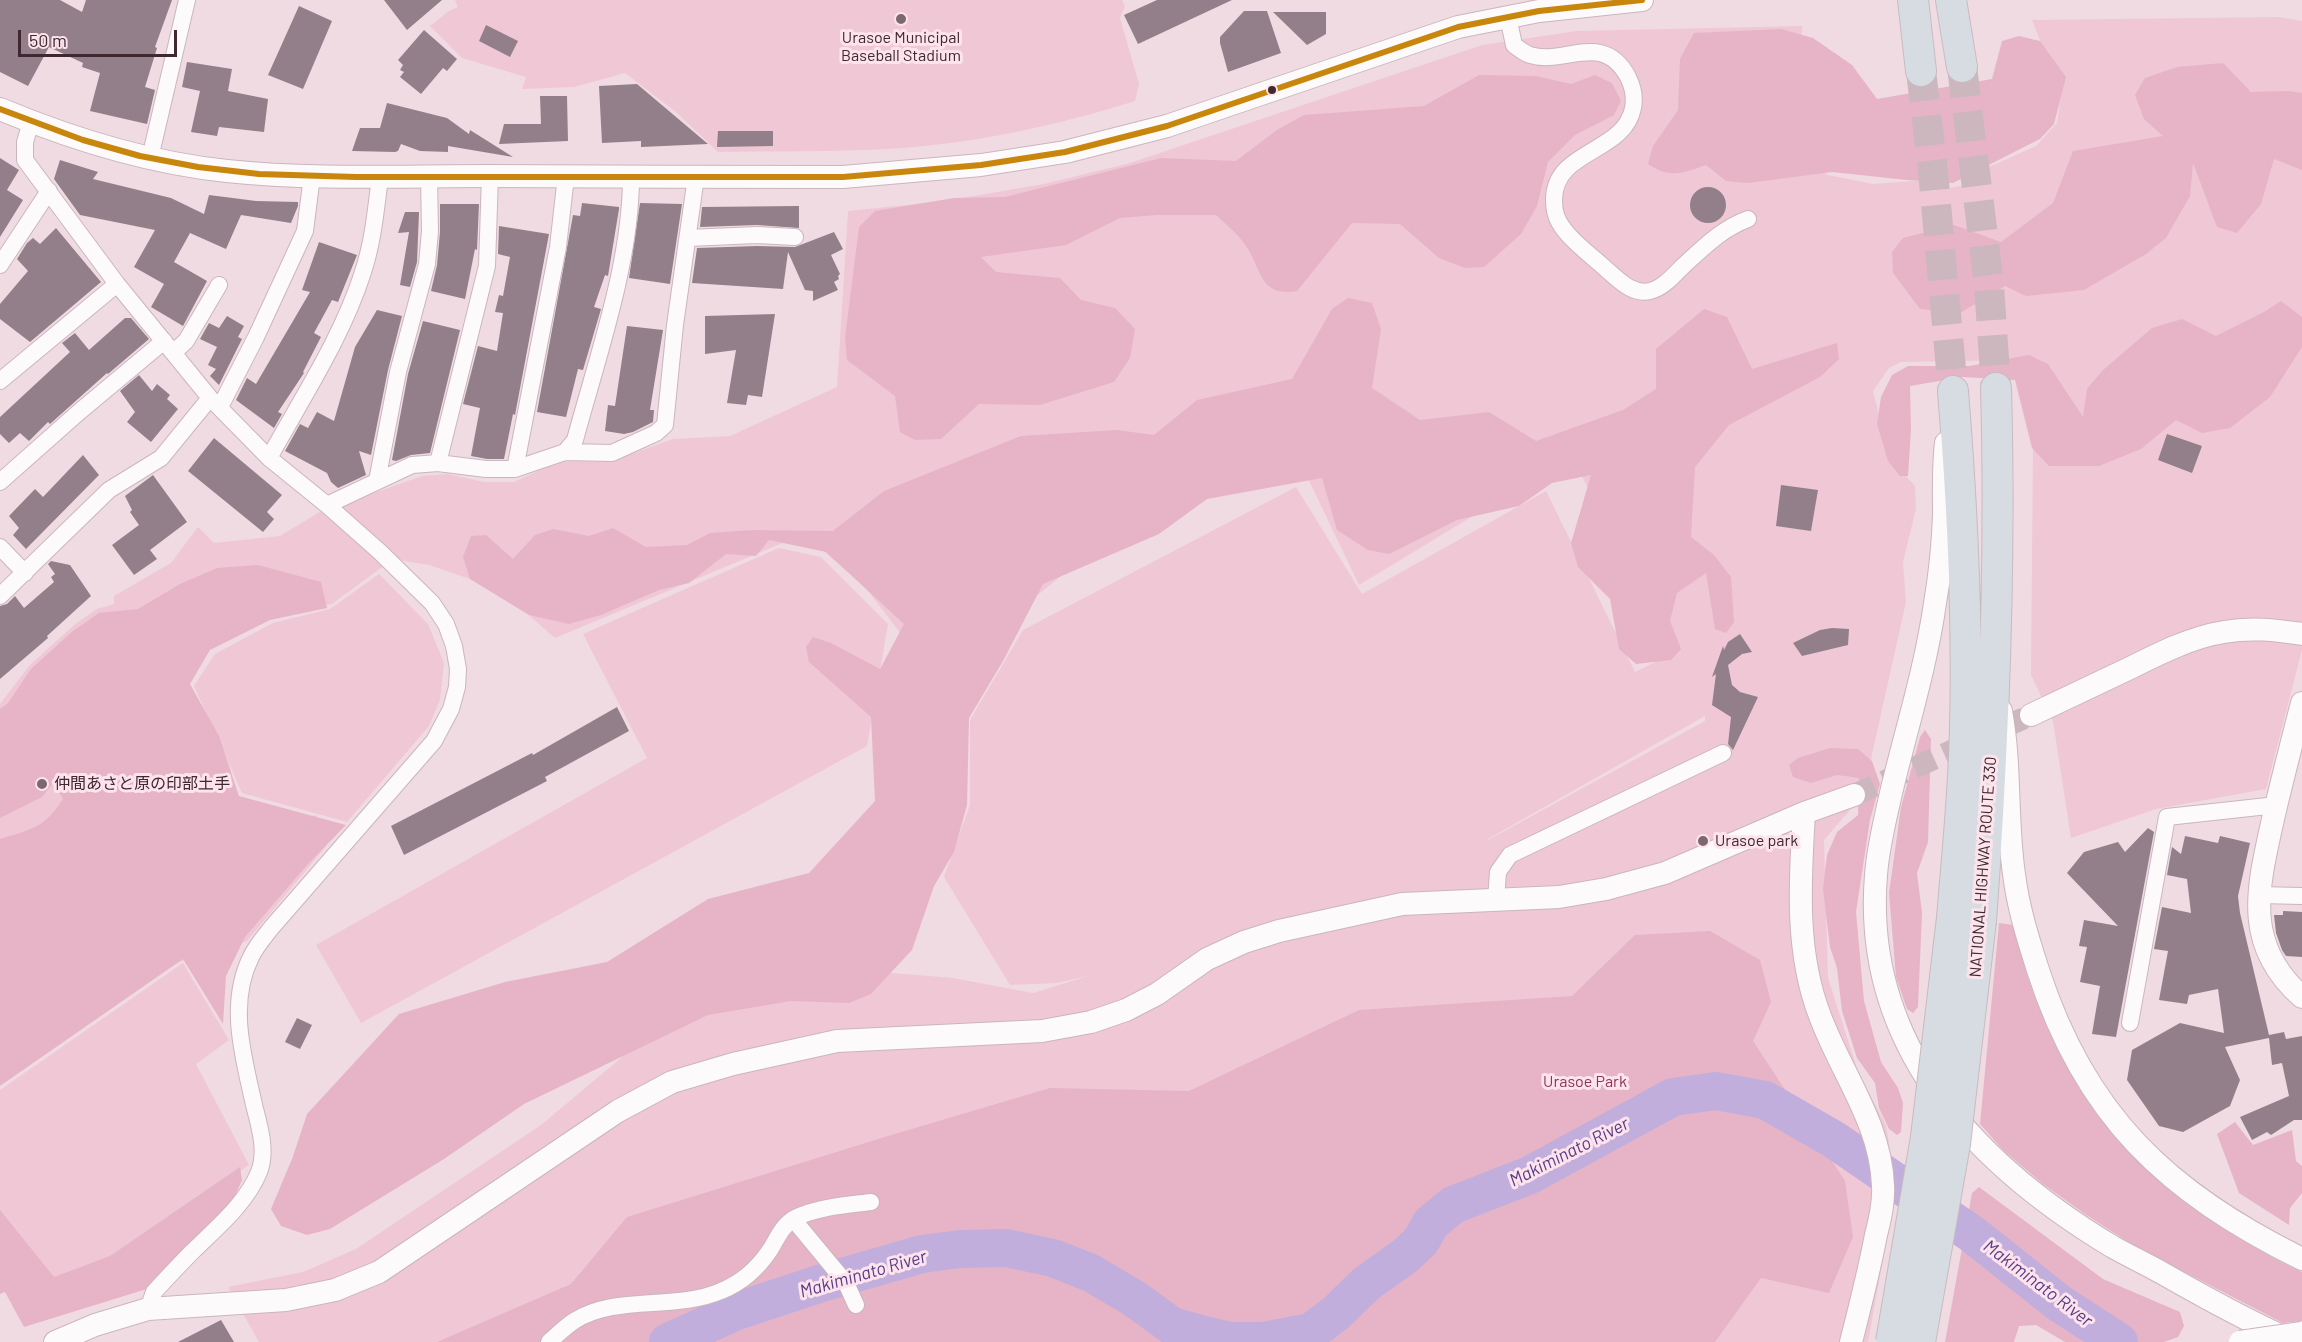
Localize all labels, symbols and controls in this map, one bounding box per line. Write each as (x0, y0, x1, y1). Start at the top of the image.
marker: Urasoe Municipal Baseball Stadium (894, 12, 908, 26)
scale bar (21, 18, 180, 56)
place label: Urasoe Municipal Baseball Stadium (841, 28, 961, 66)
text: 50 m (29, 29, 67, 51)
unlabelled marker (1266, 84, 1278, 96)
street label: NATIONAL HIGHWAY ROUTE 330 (1966, 756, 2000, 978)
place label: 仲間あさと原の印部土手 (54, 774, 230, 794)
marker: 仲間あさと原の印部土手 (35, 777, 49, 791)
place label: Urasoe park (1715, 831, 1798, 851)
marker: Urasoe park (1696, 834, 1710, 848)
park label: Urasoe Park (1543, 1072, 1627, 1092)
water label: Makiminato River (1506, 1113, 1632, 1191)
water label: Makiminato River (1979, 1235, 2097, 1331)
water label: Makiminato River (797, 1246, 929, 1302)

